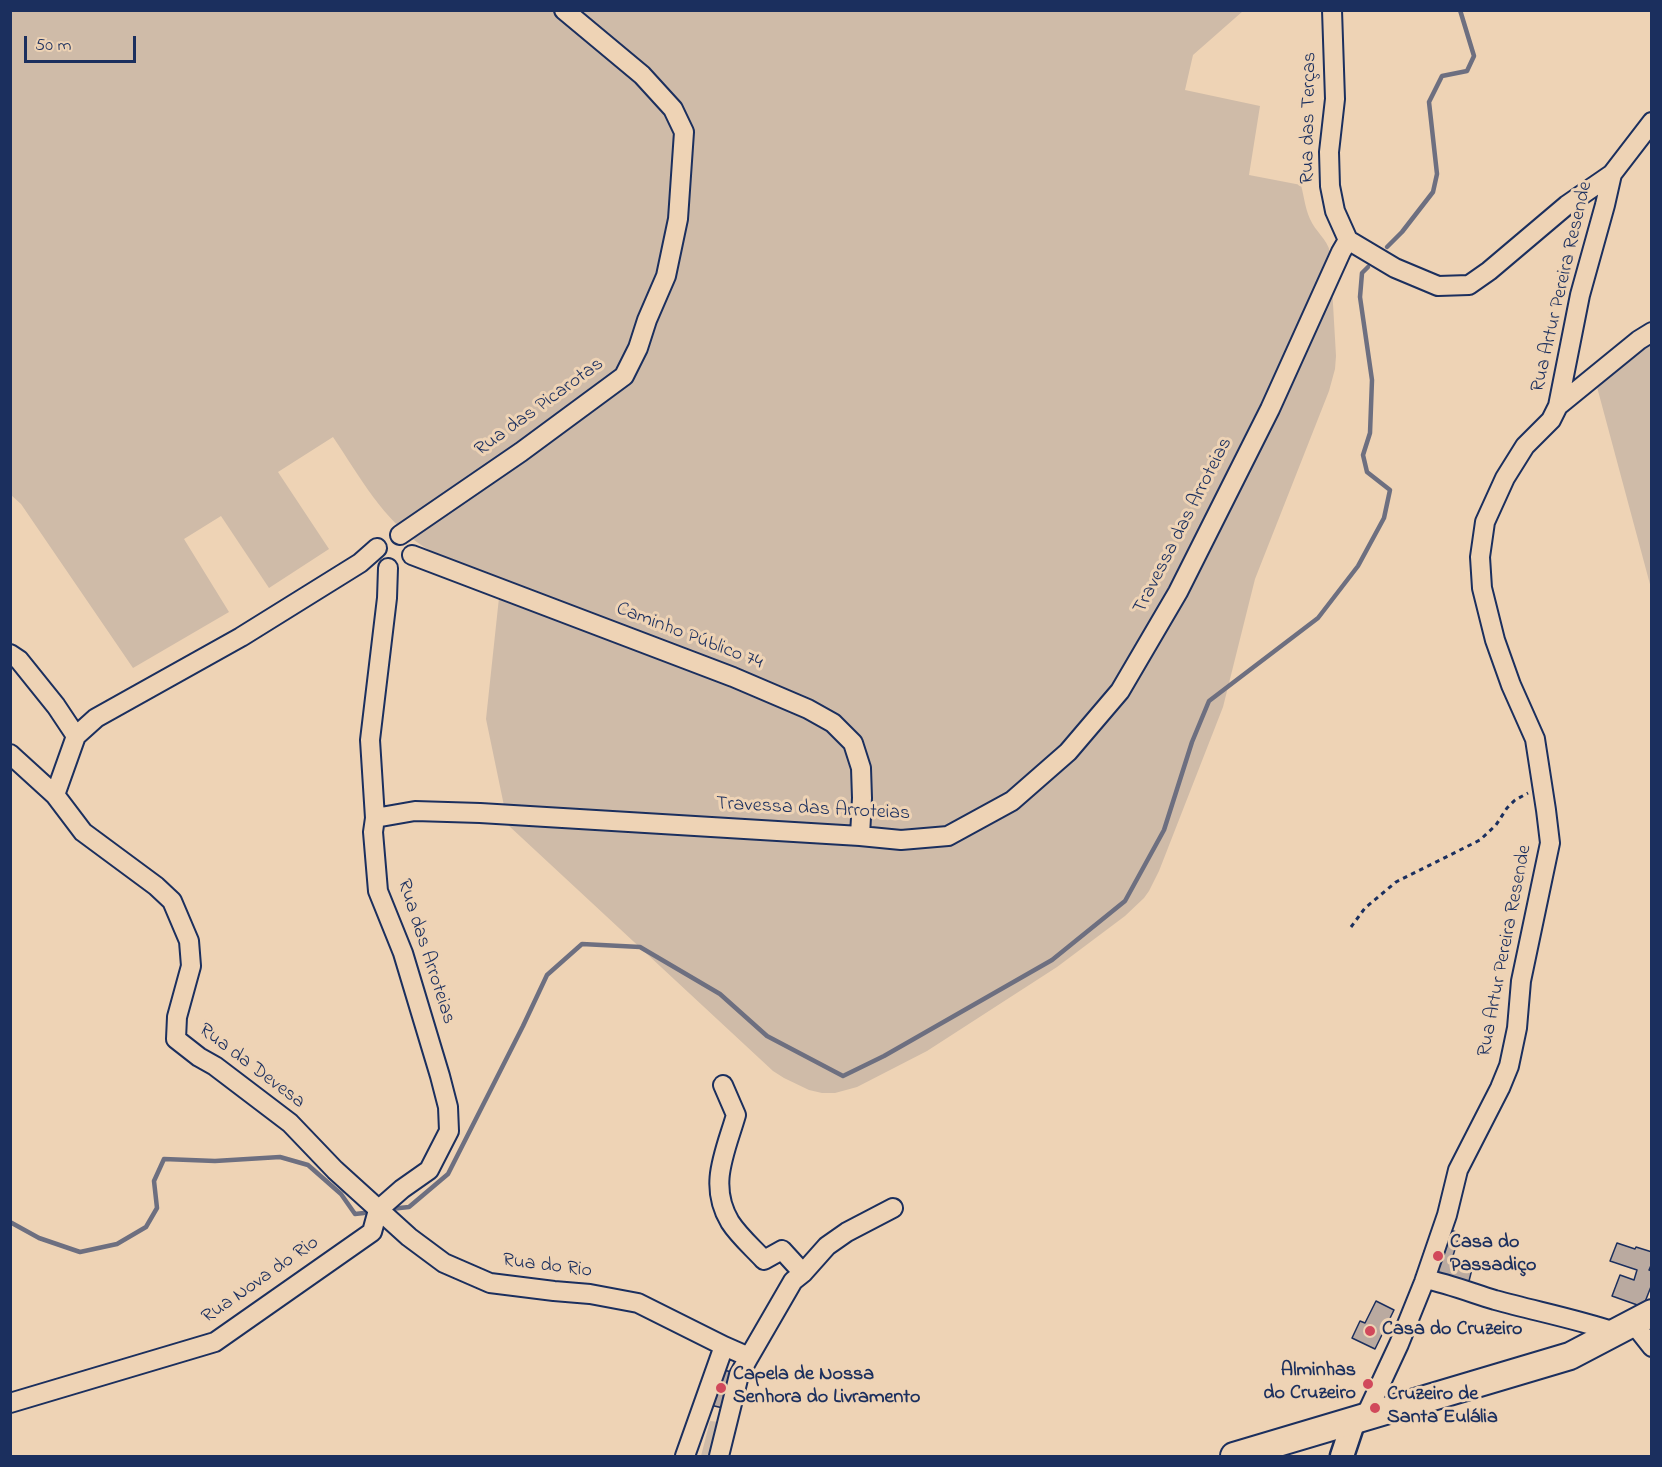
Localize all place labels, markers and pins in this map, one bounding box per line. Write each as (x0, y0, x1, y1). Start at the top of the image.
place label: Casa do Passadiço (1450, 1232, 1536, 1279)
marker: Casa do Passadiço (1431, 1249, 1445, 1263)
place label: Casa do Cruzeiro (1382, 1319, 1522, 1343)
marker: Casa do Cruzeiro (1363, 1324, 1377, 1338)
place label: Alminhas do Cruzeiro (1263, 1360, 1356, 1407)
place label: Capela de Nossa Senhora do Livramento (733, 1364, 920, 1411)
marker: Alminhas do Cruzeiro (1361, 1377, 1375, 1391)
marker: Capela de Nossa Senhora do Livramento (714, 1381, 728, 1395)
place label: Cruzeiro de Santa Eulália (1387, 1384, 1498, 1431)
marker: Cruzeiro de Santa Eulália (1368, 1401, 1382, 1415)

